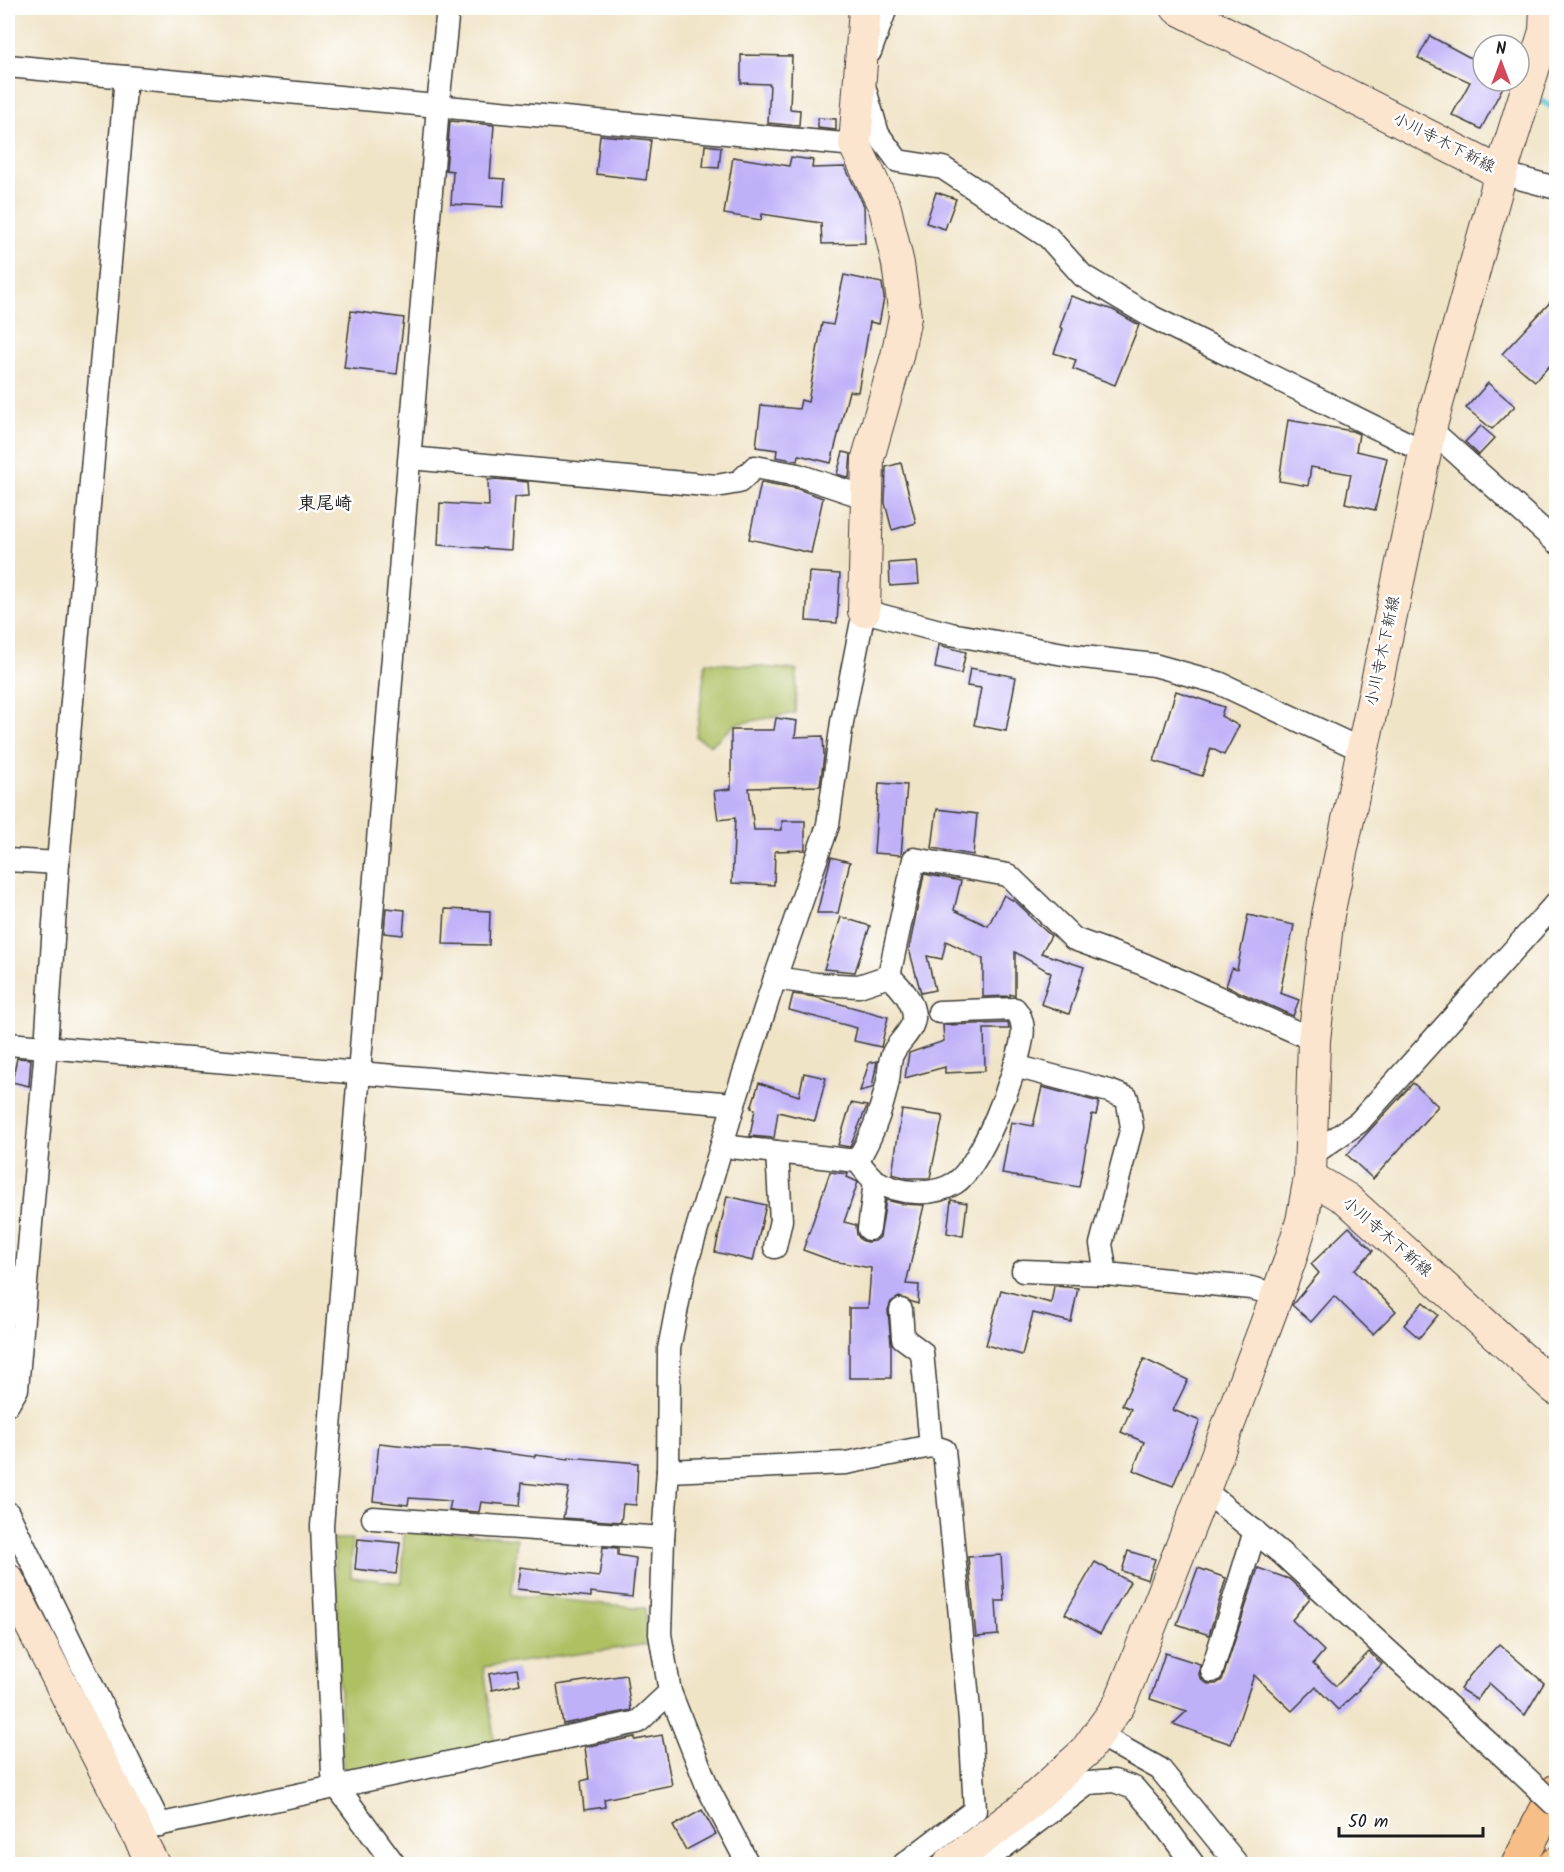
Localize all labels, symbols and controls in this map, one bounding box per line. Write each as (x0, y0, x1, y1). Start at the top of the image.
north arrow (1471, 33, 1531, 93)
text: N (1496, 37, 1506, 62)
street label: 小川寺木下新線 (1388, 106, 1500, 180)
district label: 東尾崎 (298, 490, 352, 519)
street label: 小川寺木下新線 (1359, 594, 1407, 708)
street label: 小川寺木下新線 (1337, 1191, 1437, 1283)
scale bar (1339, 1800, 1483, 1838)
text: 50 m (1348, 1808, 1388, 1837)

